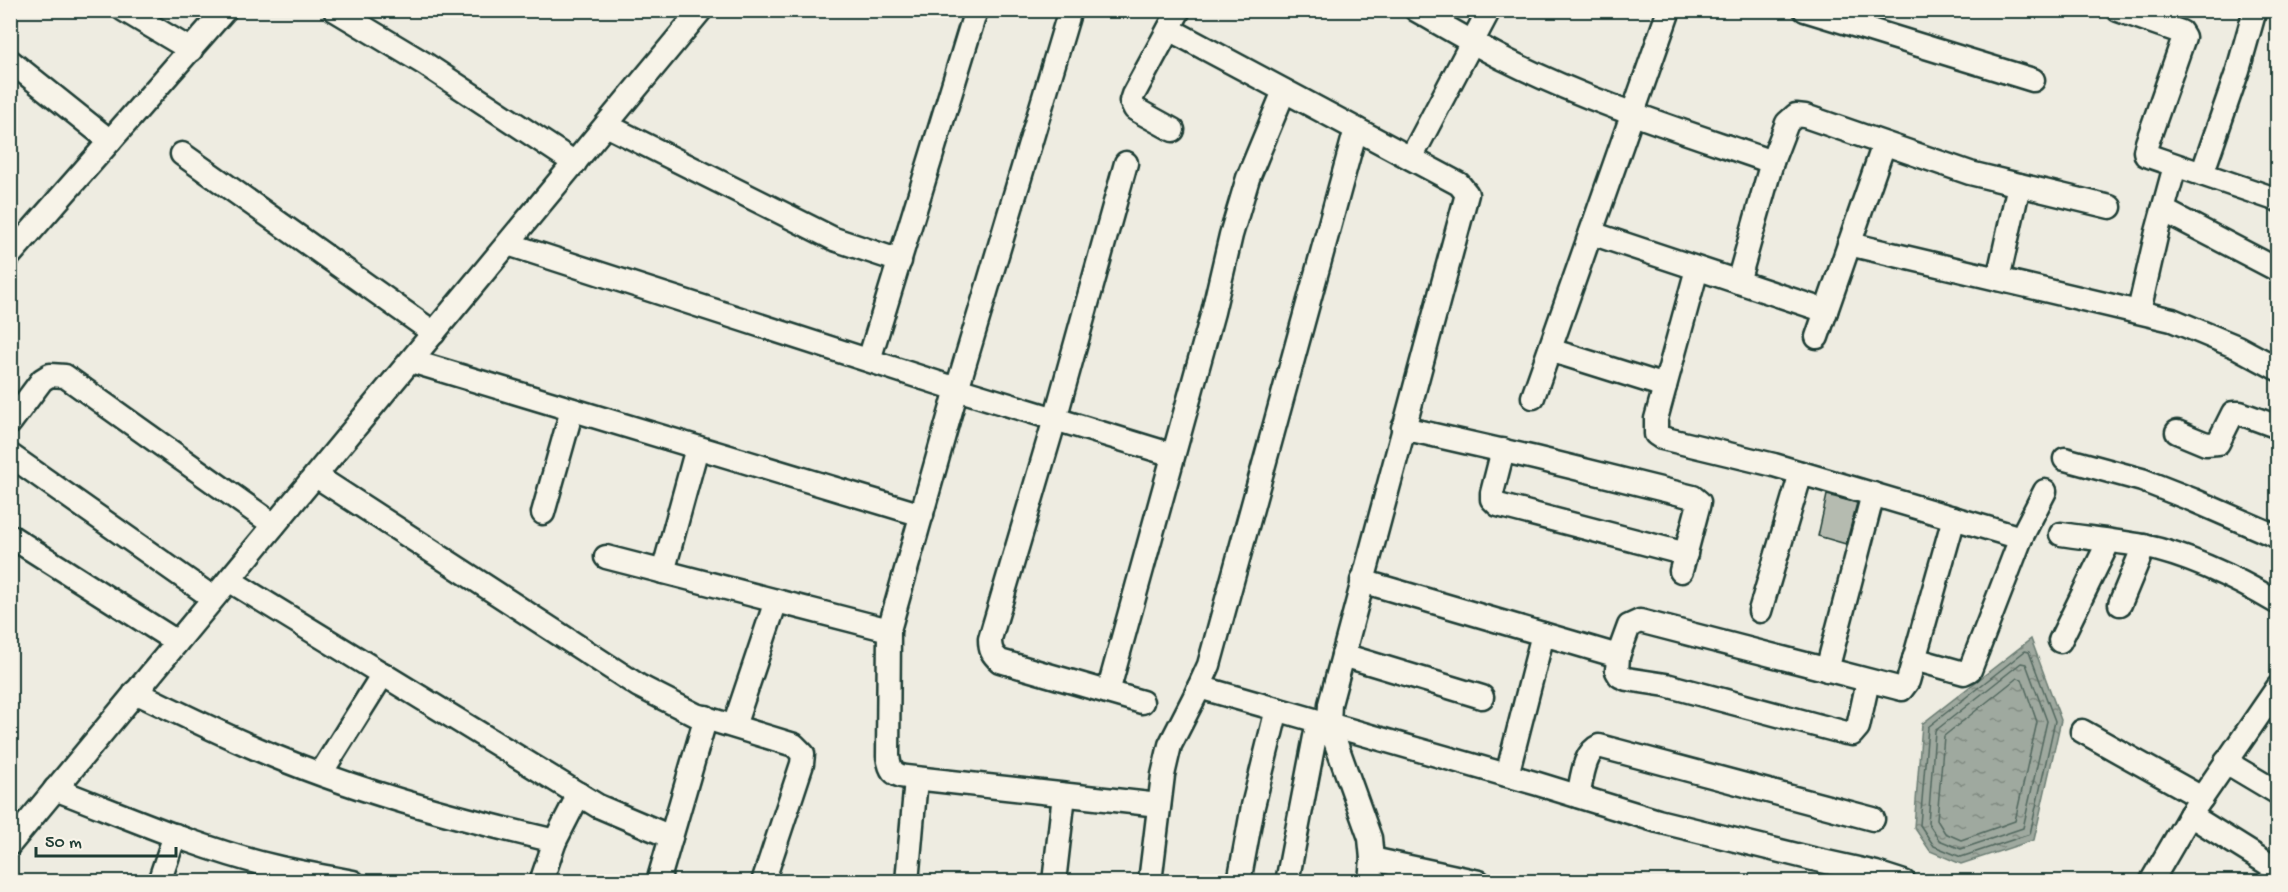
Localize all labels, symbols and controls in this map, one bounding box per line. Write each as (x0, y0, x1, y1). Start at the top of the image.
scale bar (36, 820, 176, 858)
text: 50 m (45, 833, 82, 854)

